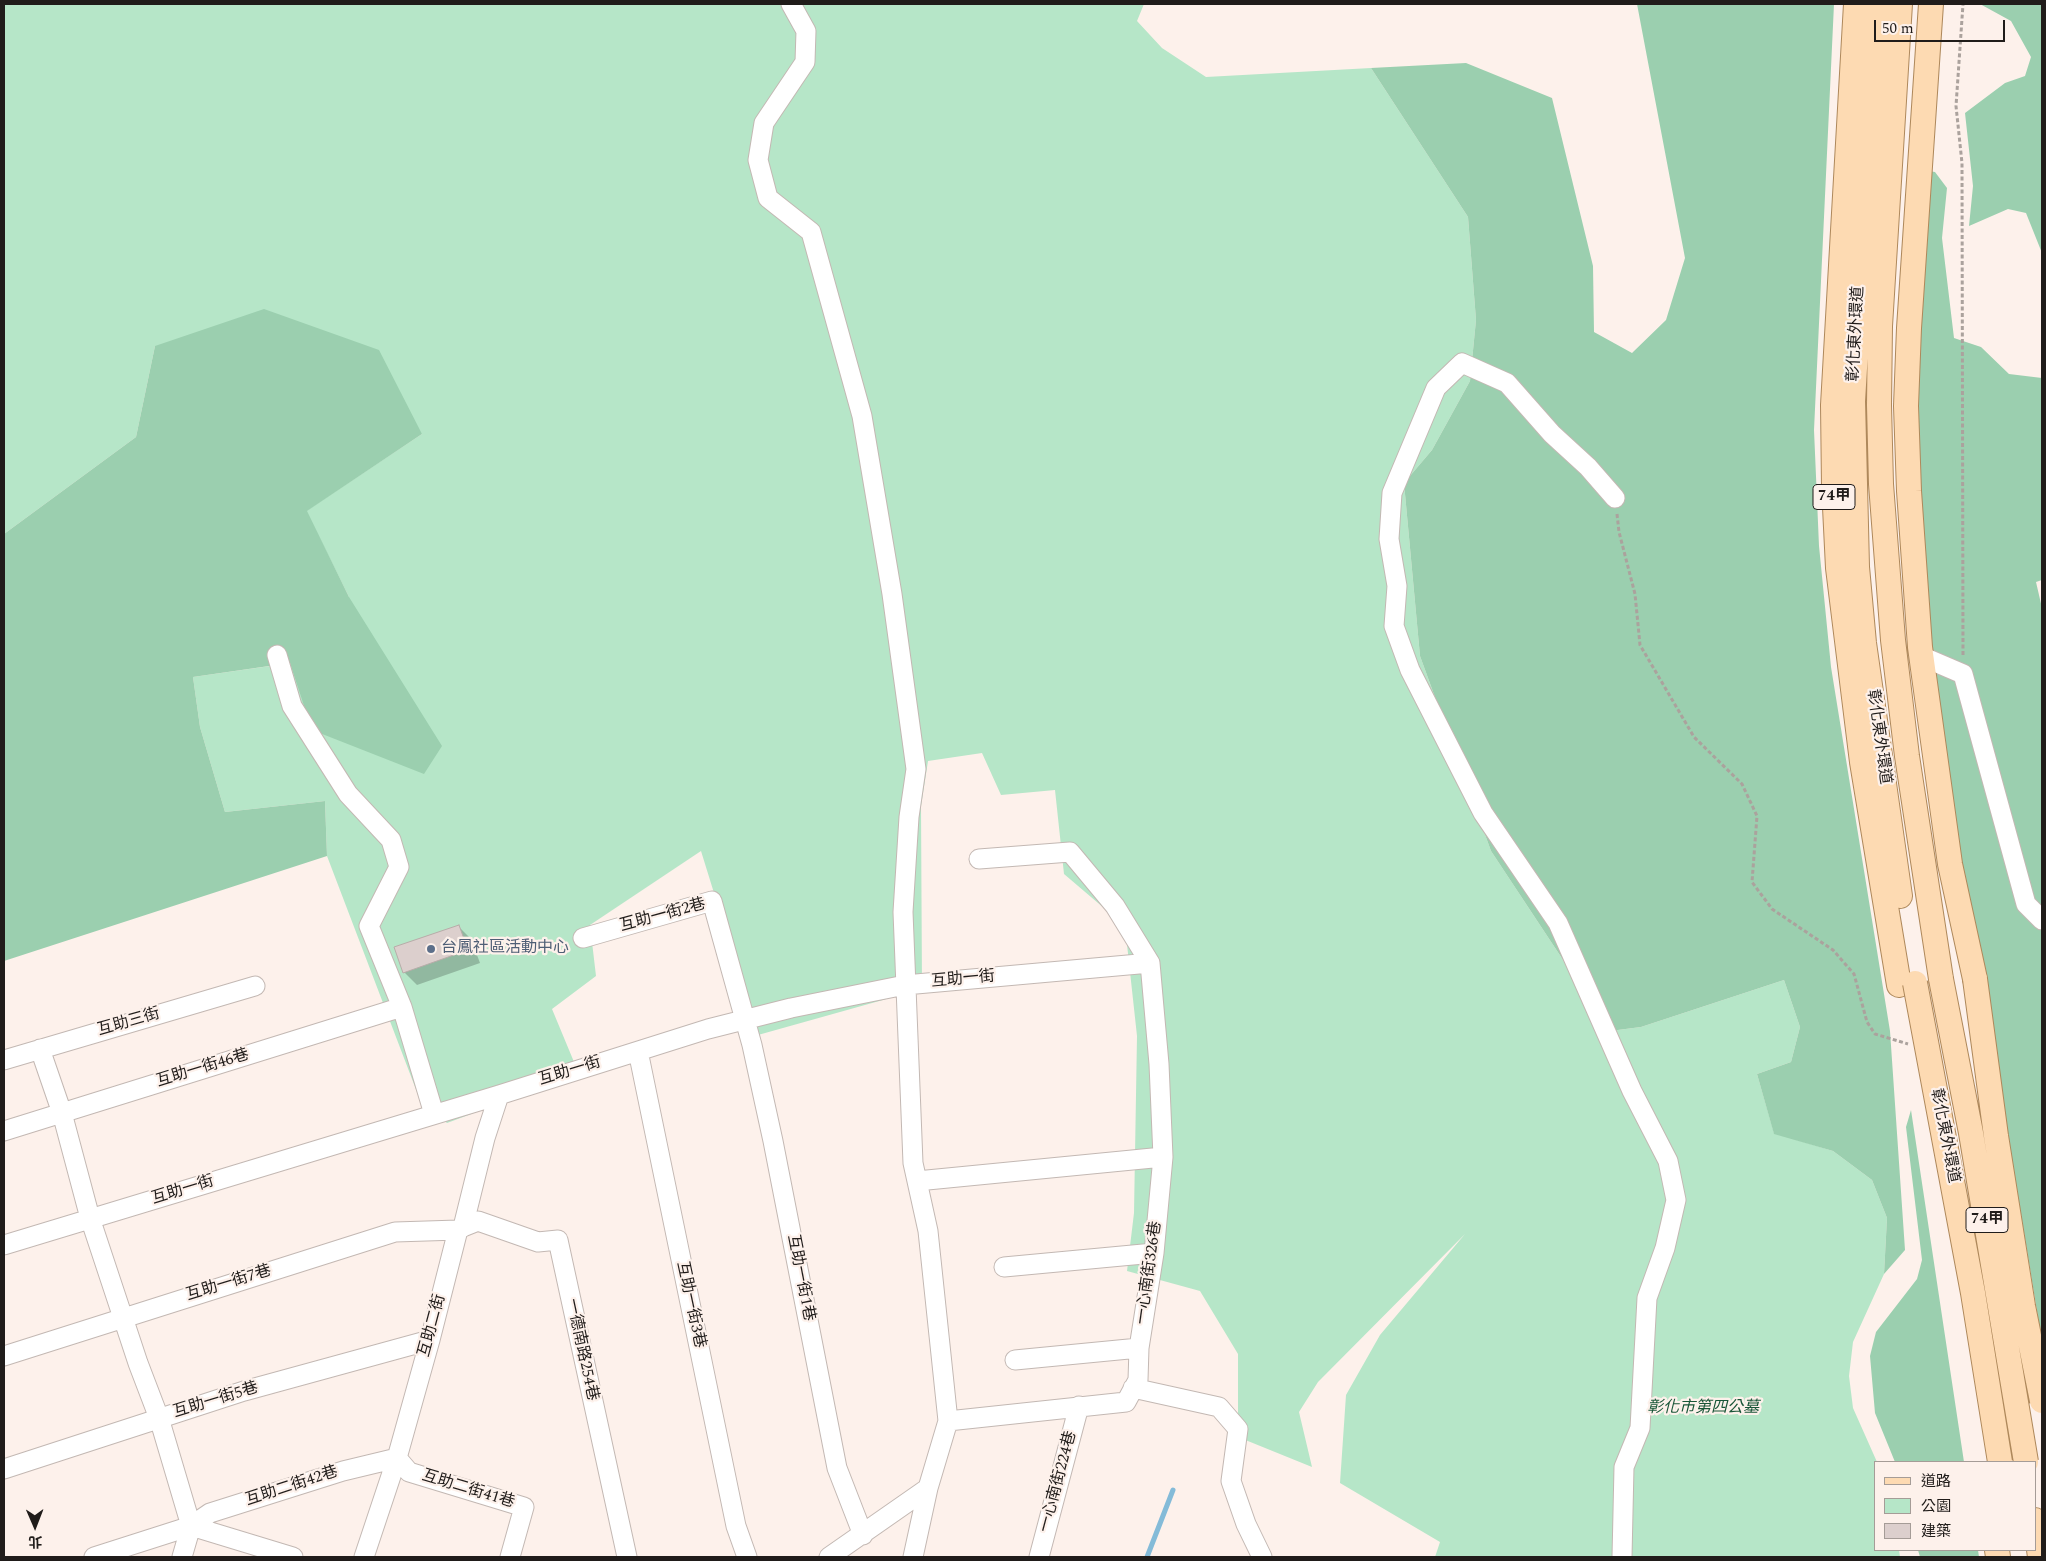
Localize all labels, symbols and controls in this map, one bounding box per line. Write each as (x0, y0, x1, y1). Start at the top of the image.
scale bar (1876, 10, 2007, 42)
text: 50 m (1882, 17, 1914, 40)
street label: 彰化東外環道 (1845, 286, 1869, 382)
road number: 74甲 (1813, 484, 1855, 510)
street label: 彰化東外環道 (1862, 688, 1894, 786)
street label: 互助一街2巷 (618, 895, 708, 937)
place label: 台鳳社區活動中心 (441, 939, 569, 959)
marker: 台鳳社區活動中心 (425, 943, 437, 955)
street label: 互助一街 (930, 968, 996, 992)
street label: 互助三街 (96, 1005, 162, 1041)
street label: 互助一街46巷 (154, 1046, 252, 1092)
street label: 互助一街 (537, 1053, 603, 1091)
street label: 彰化東外環道 (1925, 1087, 1963, 1185)
street label: 互助一街 (150, 1172, 216, 1210)
road number: 74甲 (1966, 1208, 2008, 1232)
street label: 一心南街326巷 (1133, 1220, 1167, 1326)
street label: 互助一街1巷 (782, 1233, 818, 1323)
street label: 互助一街3巷 (671, 1260, 709, 1350)
street label: 互助一街7巷 (184, 1262, 274, 1306)
street label: 互助二街 (415, 1293, 451, 1359)
street label: 一德南路254巷 (561, 1297, 601, 1403)
street label: 互助一街5巷 (171, 1379, 261, 1423)
park label: 彰化市第四公墓 (1647, 1399, 1759, 1419)
street label: 一心南街224巷 (1036, 1429, 1082, 1535)
legend (1874, 1461, 2036, 1551)
street label: 互助二街42巷 (243, 1463, 341, 1511)
street label: 互助二街41巷 (419, 1467, 517, 1513)
text: 道路 (1921, 1470, 1951, 1493)
text: 公園 (1921, 1495, 1951, 1518)
north arrow (10, 1501, 60, 1551)
text: 建築 (1921, 1520, 1951, 1543)
text: 北 (28, 1531, 42, 1552)

